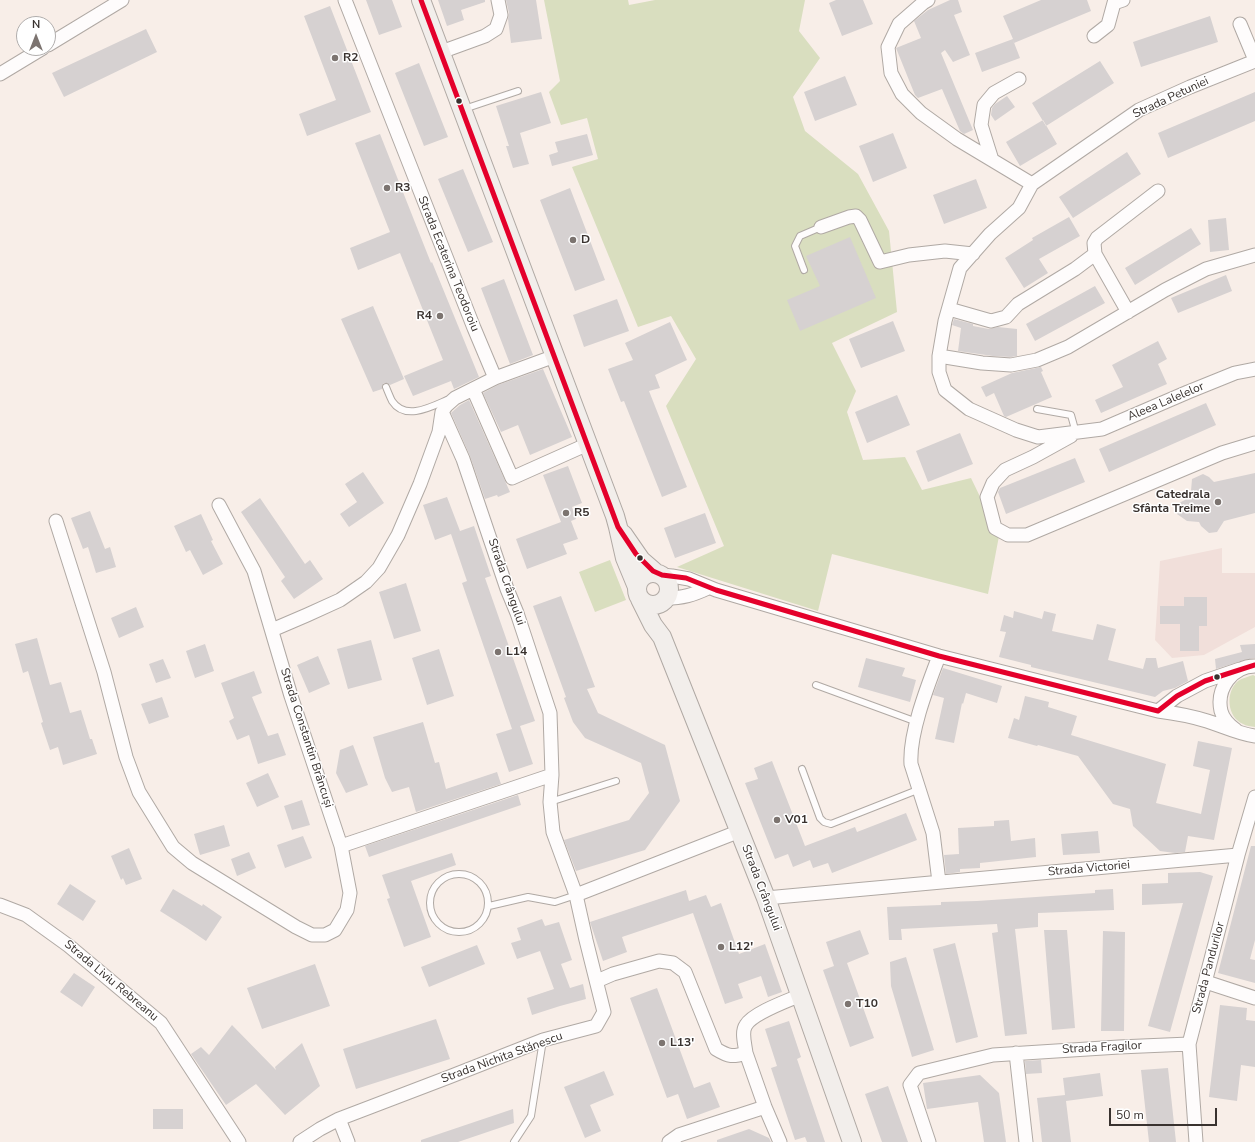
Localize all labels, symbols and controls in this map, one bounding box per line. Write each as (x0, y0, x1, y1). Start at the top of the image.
north arrow (16, 16, 56, 56)
text: N (32, 17, 40, 32)
place label: R2 (343, 51, 358, 65)
marker: R2 (330, 53, 340, 63)
street label: Strada Petuniei (1131, 74, 1211, 122)
unlabelled marker (454, 96, 464, 106)
place label: R3 (395, 181, 410, 195)
marker: R3 (382, 183, 392, 193)
street label: Strada Ecaterina Teodoroiu (414, 194, 482, 334)
place label: D (581, 233, 590, 247)
marker: D (568, 235, 578, 245)
place label: R4 (417, 309, 432, 323)
marker: R4 (435, 311, 445, 321)
street label: Aleea Lalelelor (1126, 379, 1206, 425)
place label: Catedrala Sfânta Treime (1132, 488, 1210, 516)
marker: Catedrala Sfânta Treime (1213, 497, 1223, 507)
place label: R5 (574, 506, 589, 520)
marker: R5 (561, 508, 571, 518)
street label: Strada Crângului (484, 537, 528, 627)
unlabelled marker (635, 553, 645, 563)
place label: L14 (506, 645, 527, 659)
marker: L14 (493, 647, 503, 657)
street label: Strada Constantin Brâncuși (277, 666, 335, 810)
unlabelled marker (1212, 672, 1222, 682)
place label: V01 (785, 813, 808, 827)
marker: V01 (772, 815, 782, 825)
street label: Strada Crângului (738, 843, 784, 933)
street label: Strada Victoriei (1047, 858, 1131, 880)
street label: Strada Pandurilor (1190, 921, 1228, 1015)
street label: Strada Liviu Rebreanu (61, 937, 161, 1025)
place label: L12' (729, 940, 753, 954)
marker: L12' (716, 942, 726, 952)
place label: T10 (856, 997, 878, 1011)
marker: T10 (843, 999, 853, 1009)
street label: Strada Nichita Stănescu (439, 1029, 565, 1087)
place label: L13' (670, 1036, 694, 1050)
marker: L13' (657, 1038, 667, 1048)
street label: Strada Fragilor (1062, 1039, 1142, 1057)
scale bar (1111, 1100, 1219, 1126)
text: 50 m (1116, 1107, 1144, 1123)

